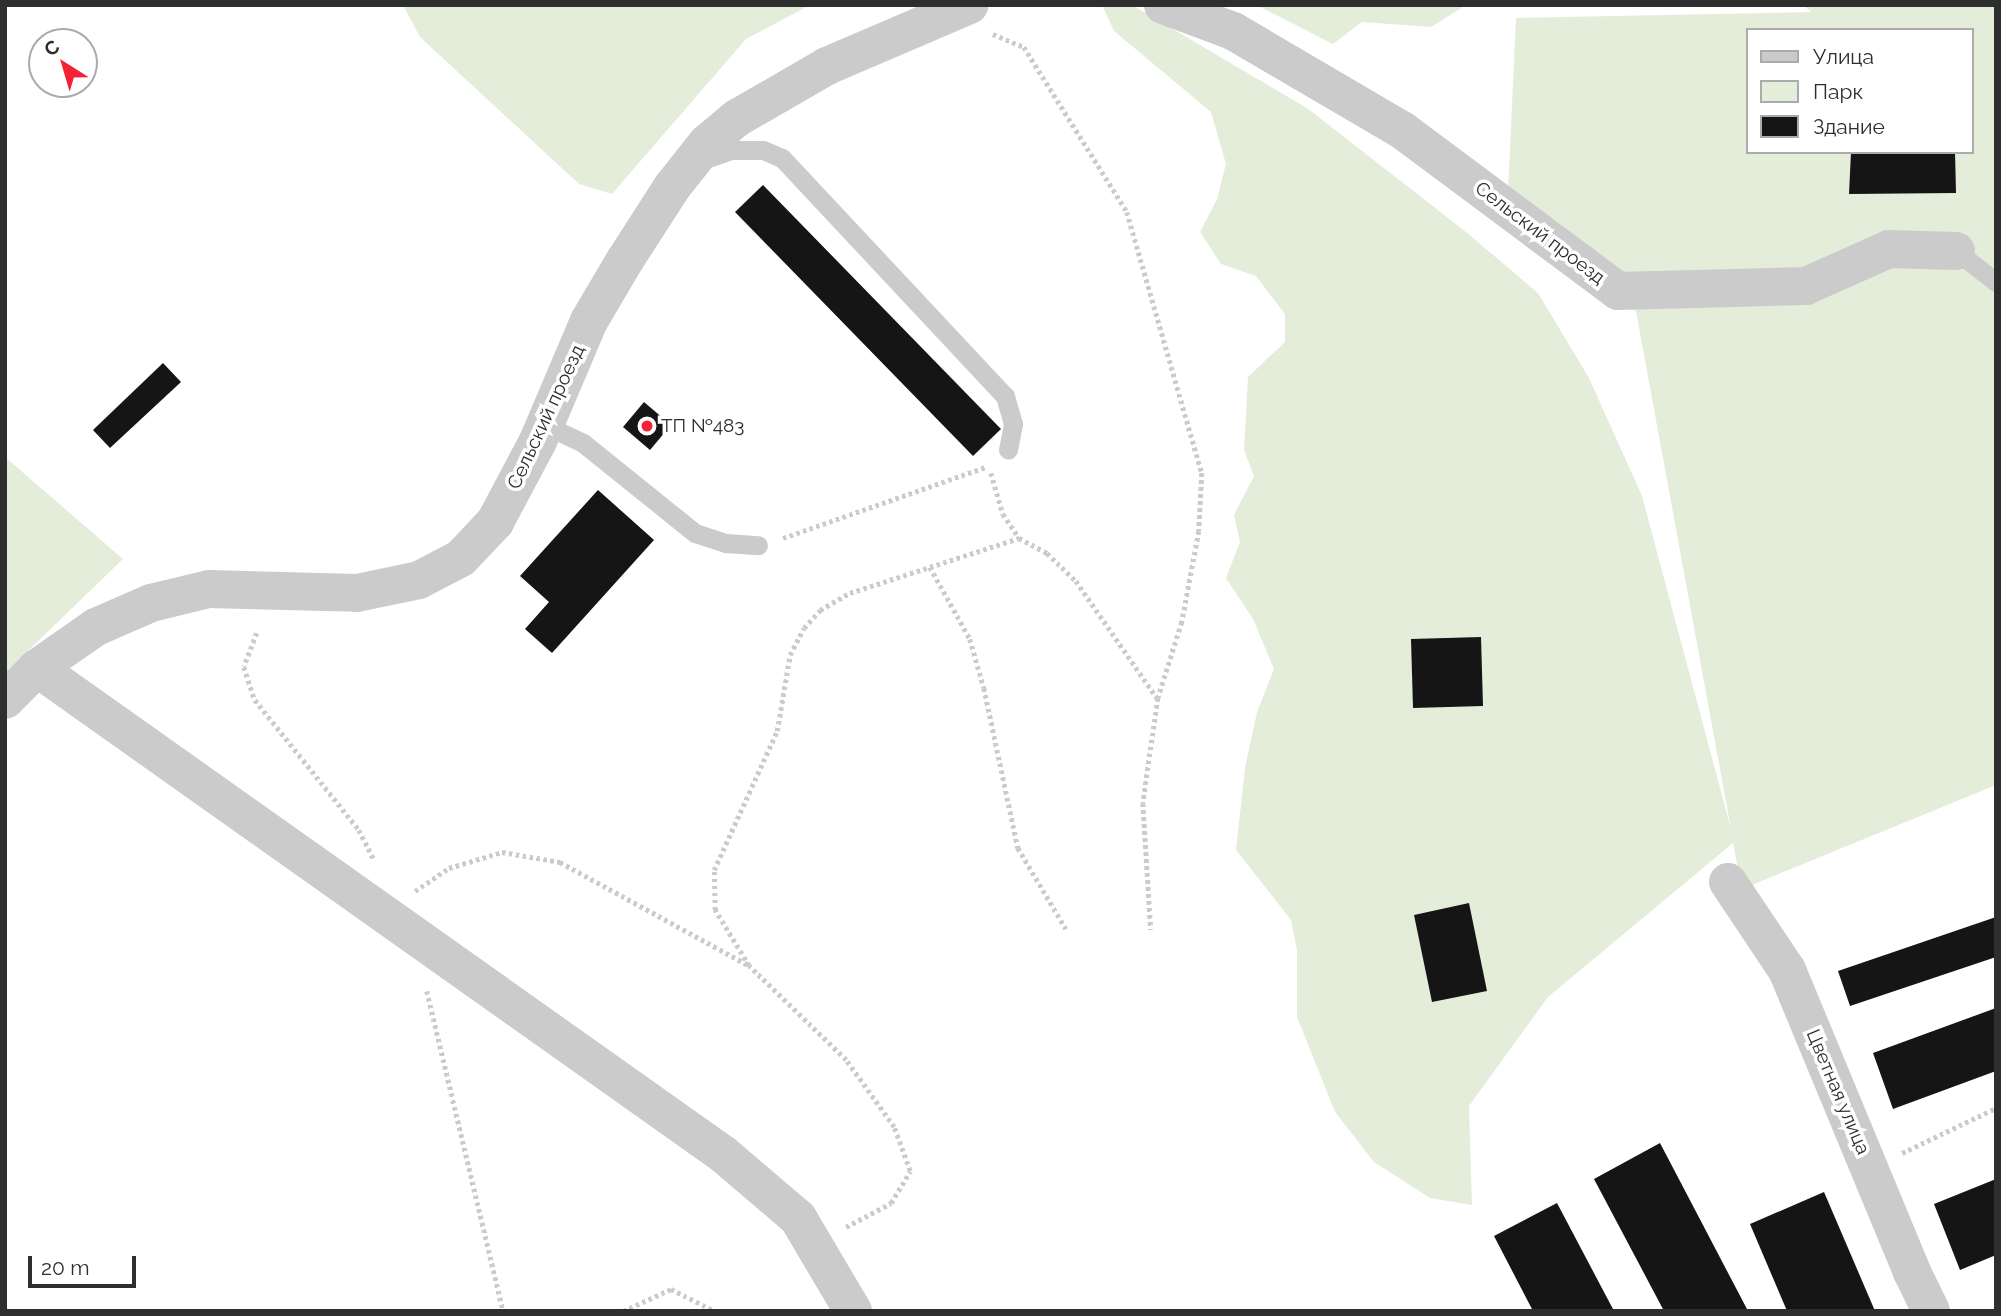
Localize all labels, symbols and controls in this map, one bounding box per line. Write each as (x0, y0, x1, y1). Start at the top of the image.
north arrow (28, 28, 98, 98)
legend (1745, 28, 1973, 154)
text: С (40, 35, 63, 61)
text: Улица (1813, 44, 1874, 69)
text: Парк (1813, 79, 1863, 104)
text: Здание (1813, 114, 1885, 139)
street label: Сельский проезд (1471, 177, 1609, 289)
street label: Сельский проезд (503, 341, 589, 493)
place label: ТП №483 (661, 415, 744, 437)
marker: ТП №483 (639, 418, 655, 434)
street label: Цветная улица (1801, 1026, 1875, 1158)
scale bar (32, 1242, 140, 1286)
text: 20 m (41, 1255, 89, 1280)

